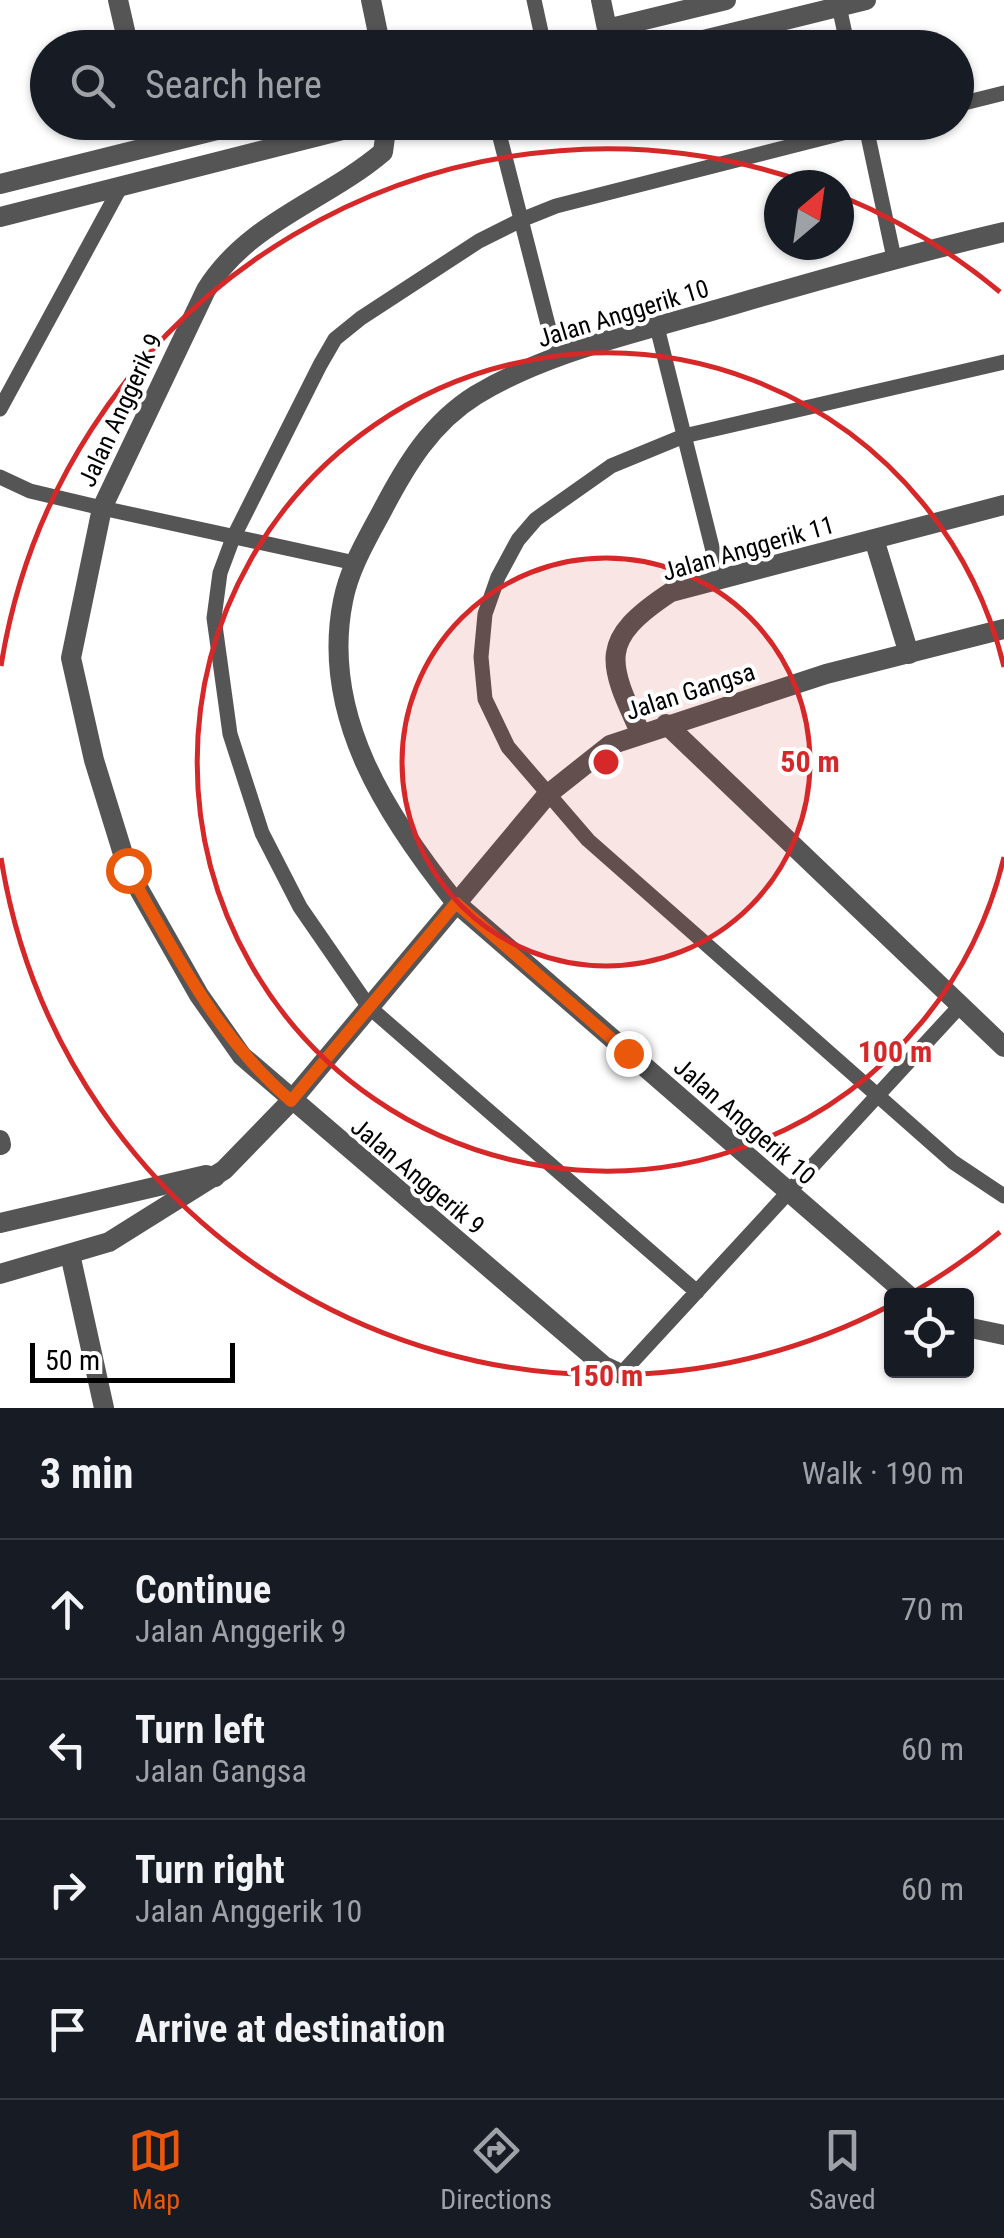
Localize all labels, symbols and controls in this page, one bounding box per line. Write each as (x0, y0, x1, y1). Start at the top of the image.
search box (30, 30, 974, 140)
icon: search (65, 58, 120, 113)
text: Search here (145, 63, 322, 107)
north arrow (764, 170, 854, 260)
street label: Jalan Anggerik 10 (534, 274, 712, 353)
street label: Jalan Anggerik 9 (72, 329, 169, 491)
street label: Jalan Anggerik 11 (659, 510, 837, 587)
street label: Jalan Gangsa (622, 657, 758, 726)
centre of rings (588, 744, 624, 780)
text: 50 m (780, 744, 840, 779)
route start (106, 848, 152, 894)
route end (606, 1031, 652, 1077)
text: 100 m (858, 1034, 932, 1069)
street label: Jalan Anggerik 10 (668, 1052, 821, 1191)
street label: Jalan Anggerik 9 (345, 1112, 490, 1241)
map controls (884, 1288, 974, 1378)
button: locate (884, 1288, 974, 1378)
scale bar (30, 1338, 235, 1382)
text: 50 m (45, 1344, 100, 1377)
text: 150 m (569, 1358, 643, 1393)
text: 3 min (40, 1449, 133, 1498)
text: Walk · 190 m (802, 1454, 964, 1492)
text: Continue (135, 1568, 271, 1612)
icon: ahead (40, 1582, 95, 1637)
text: 70 m (901, 1590, 964, 1628)
text: Jalan Anggerik 9 (135, 1612, 346, 1650)
text: Turn left (135, 1708, 265, 1752)
icon: left (40, 1722, 95, 1777)
text: 60 m (901, 1730, 964, 1768)
text: Jalan Gangsa (135, 1752, 307, 1790)
text: Turn right (135, 1848, 285, 1892)
icon: right (40, 1862, 95, 1917)
text: 60 m (901, 1870, 964, 1908)
text: Jalan Anggerik 10 (135, 1892, 362, 1930)
icon: arrive (40, 2002, 95, 2057)
text: Arrive at destination (135, 2007, 445, 2051)
tab: Map (128, 2123, 183, 2216)
tab: Directions (440, 2123, 552, 2216)
tab: Saved (809, 2123, 876, 2216)

